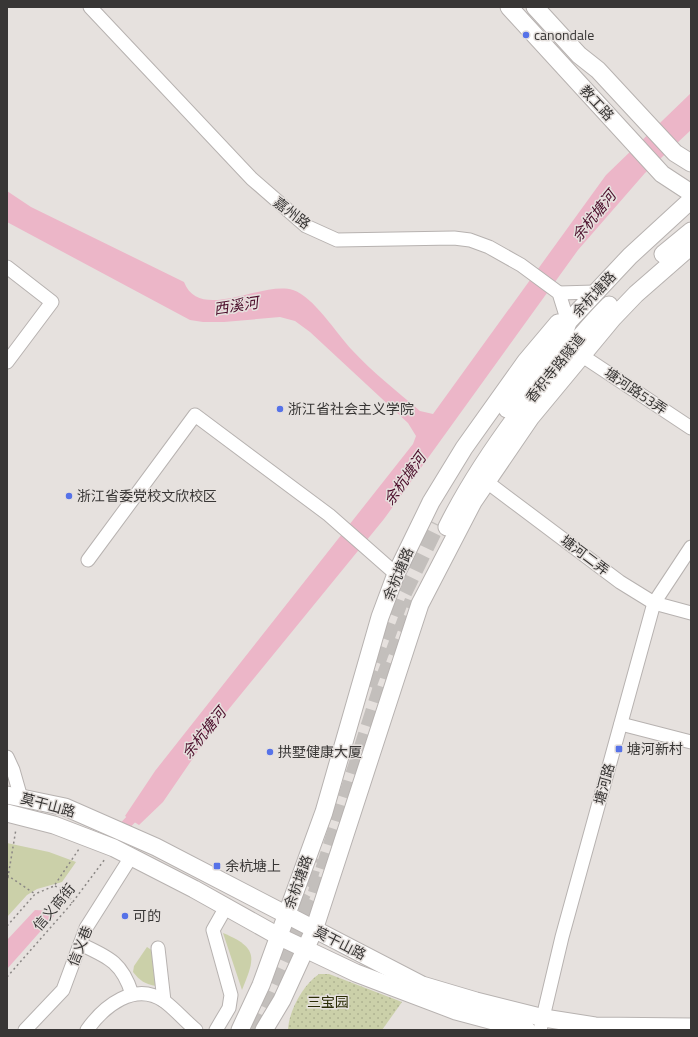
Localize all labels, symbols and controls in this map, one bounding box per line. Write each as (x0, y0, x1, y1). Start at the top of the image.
place label: canondale (534, 24, 594, 45)
marker: canondale (521, 30, 531, 40)
street label: 教工路 (575, 80, 619, 125)
water label: 余杭塘河 (566, 183, 623, 246)
street label: 嘉州路 (269, 192, 315, 234)
street label: 余杭塘路 (567, 266, 620, 321)
water label: 西溪河 (212, 290, 263, 320)
street label: 香积寺路隧道 (520, 328, 589, 407)
street label: 塘河路53弄 (601, 362, 672, 419)
place label: 浙江省社会主义学院 (288, 398, 414, 419)
marker: 浙江省社会主义学院 (275, 404, 285, 414)
water label: 余杭塘河 (378, 445, 433, 510)
place label: 浙江省委党校文欣校区 (77, 485, 217, 506)
marker: 浙江省委党校文欣校区 (64, 491, 74, 501)
street label: 塘河二弄 (557, 529, 614, 580)
street label: 余杭塘路 (377, 544, 418, 604)
water label: 余杭塘河 (176, 700, 233, 763)
place label: 塘河新村 (627, 738, 683, 759)
place label: 拱墅健康大厦 (278, 741, 362, 762)
marker: 塘河新村 (614, 744, 624, 754)
marker: 拱墅健康大厦 (265, 747, 275, 757)
street label: 塘河路 (588, 761, 619, 807)
street label: 莫干山路 (18, 787, 78, 822)
street label: 余杭塘路 (278, 852, 317, 912)
place label: 余杭塘上 (225, 855, 281, 876)
marker: 余杭塘上 (212, 861, 222, 871)
street label: 信义商街 (28, 878, 80, 935)
place label: 可的 (133, 905, 161, 926)
marker: 可的 (120, 911, 130, 921)
street label: 莫干山路 (311, 920, 370, 965)
street label: 信义巷 (62, 922, 97, 969)
park label: 三宝园 (307, 991, 349, 1012)

